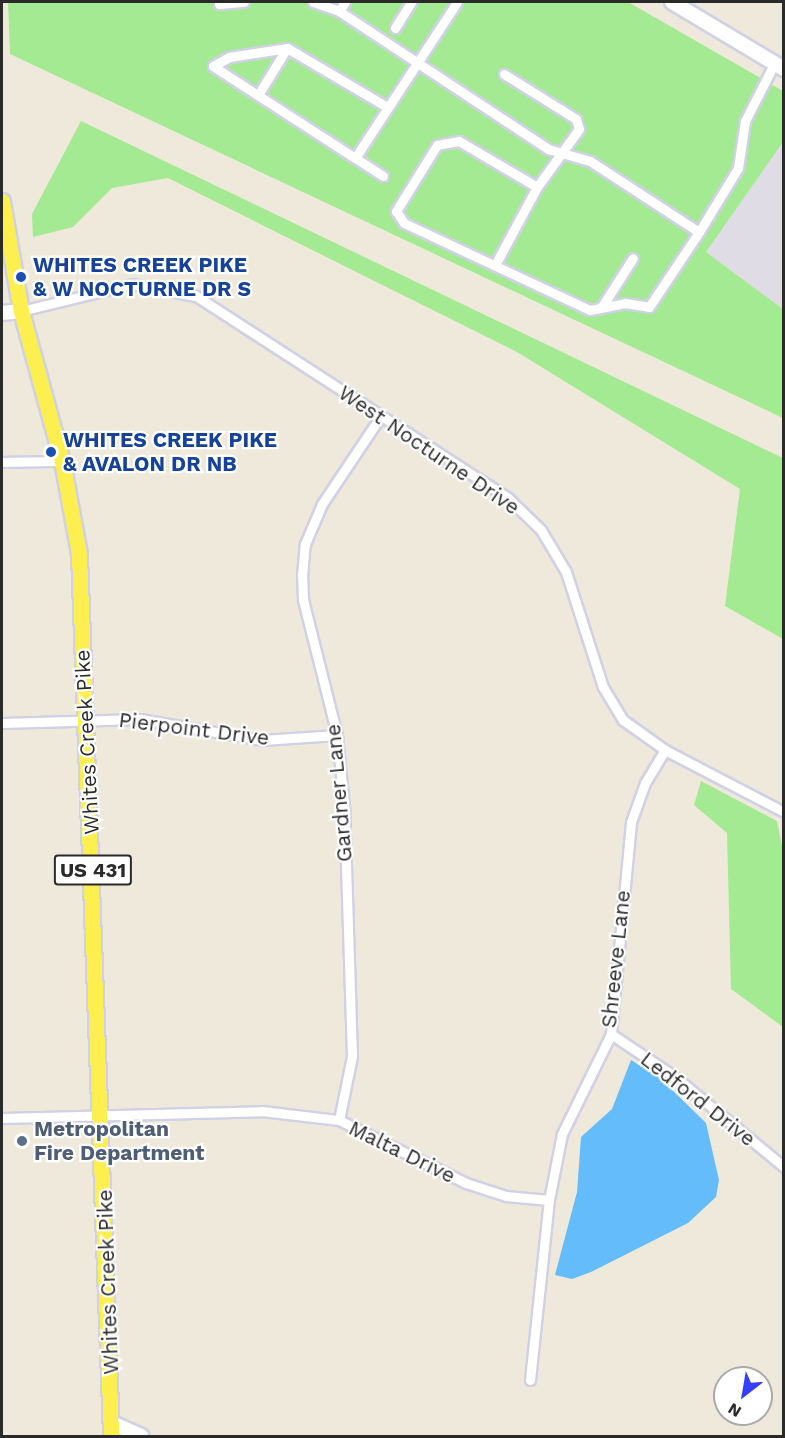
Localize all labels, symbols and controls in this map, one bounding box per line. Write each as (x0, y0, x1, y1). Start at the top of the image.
place label: WHITES CREEK PIKE & W NOCTURNE DR S (33, 252, 252, 302)
marker: WHITES CREEK PIKE & W NOCTURNE DR S (14, 270, 28, 284)
street label: West Nocturne Drive (334, 380, 524, 520)
place label: WHITES CREEK PIKE & AVALON DR NB (63, 427, 277, 477)
marker: WHITES CREEK PIKE & AVALON DR NB (44, 445, 58, 459)
street label: Whites Creek Pike (70, 649, 104, 835)
street label: Pierpoint Drive (117, 707, 271, 751)
street label: Gardner Lane (320, 723, 358, 863)
road number: US 431 (52, 853, 134, 887)
street label: Shreeve Lane (596, 889, 636, 1029)
street label: Ledford Drive (636, 1046, 760, 1152)
street label: Malta Drive (344, 1115, 460, 1189)
place label: Metropolitan Fire Department (34, 1116, 204, 1166)
marker: Metropolitan Fire Department (15, 1134, 29, 1148)
street label: Whites Creek Pike (92, 1189, 124, 1375)
north arrow (713, 1366, 773, 1426)
text: N (725, 1399, 744, 1421)

